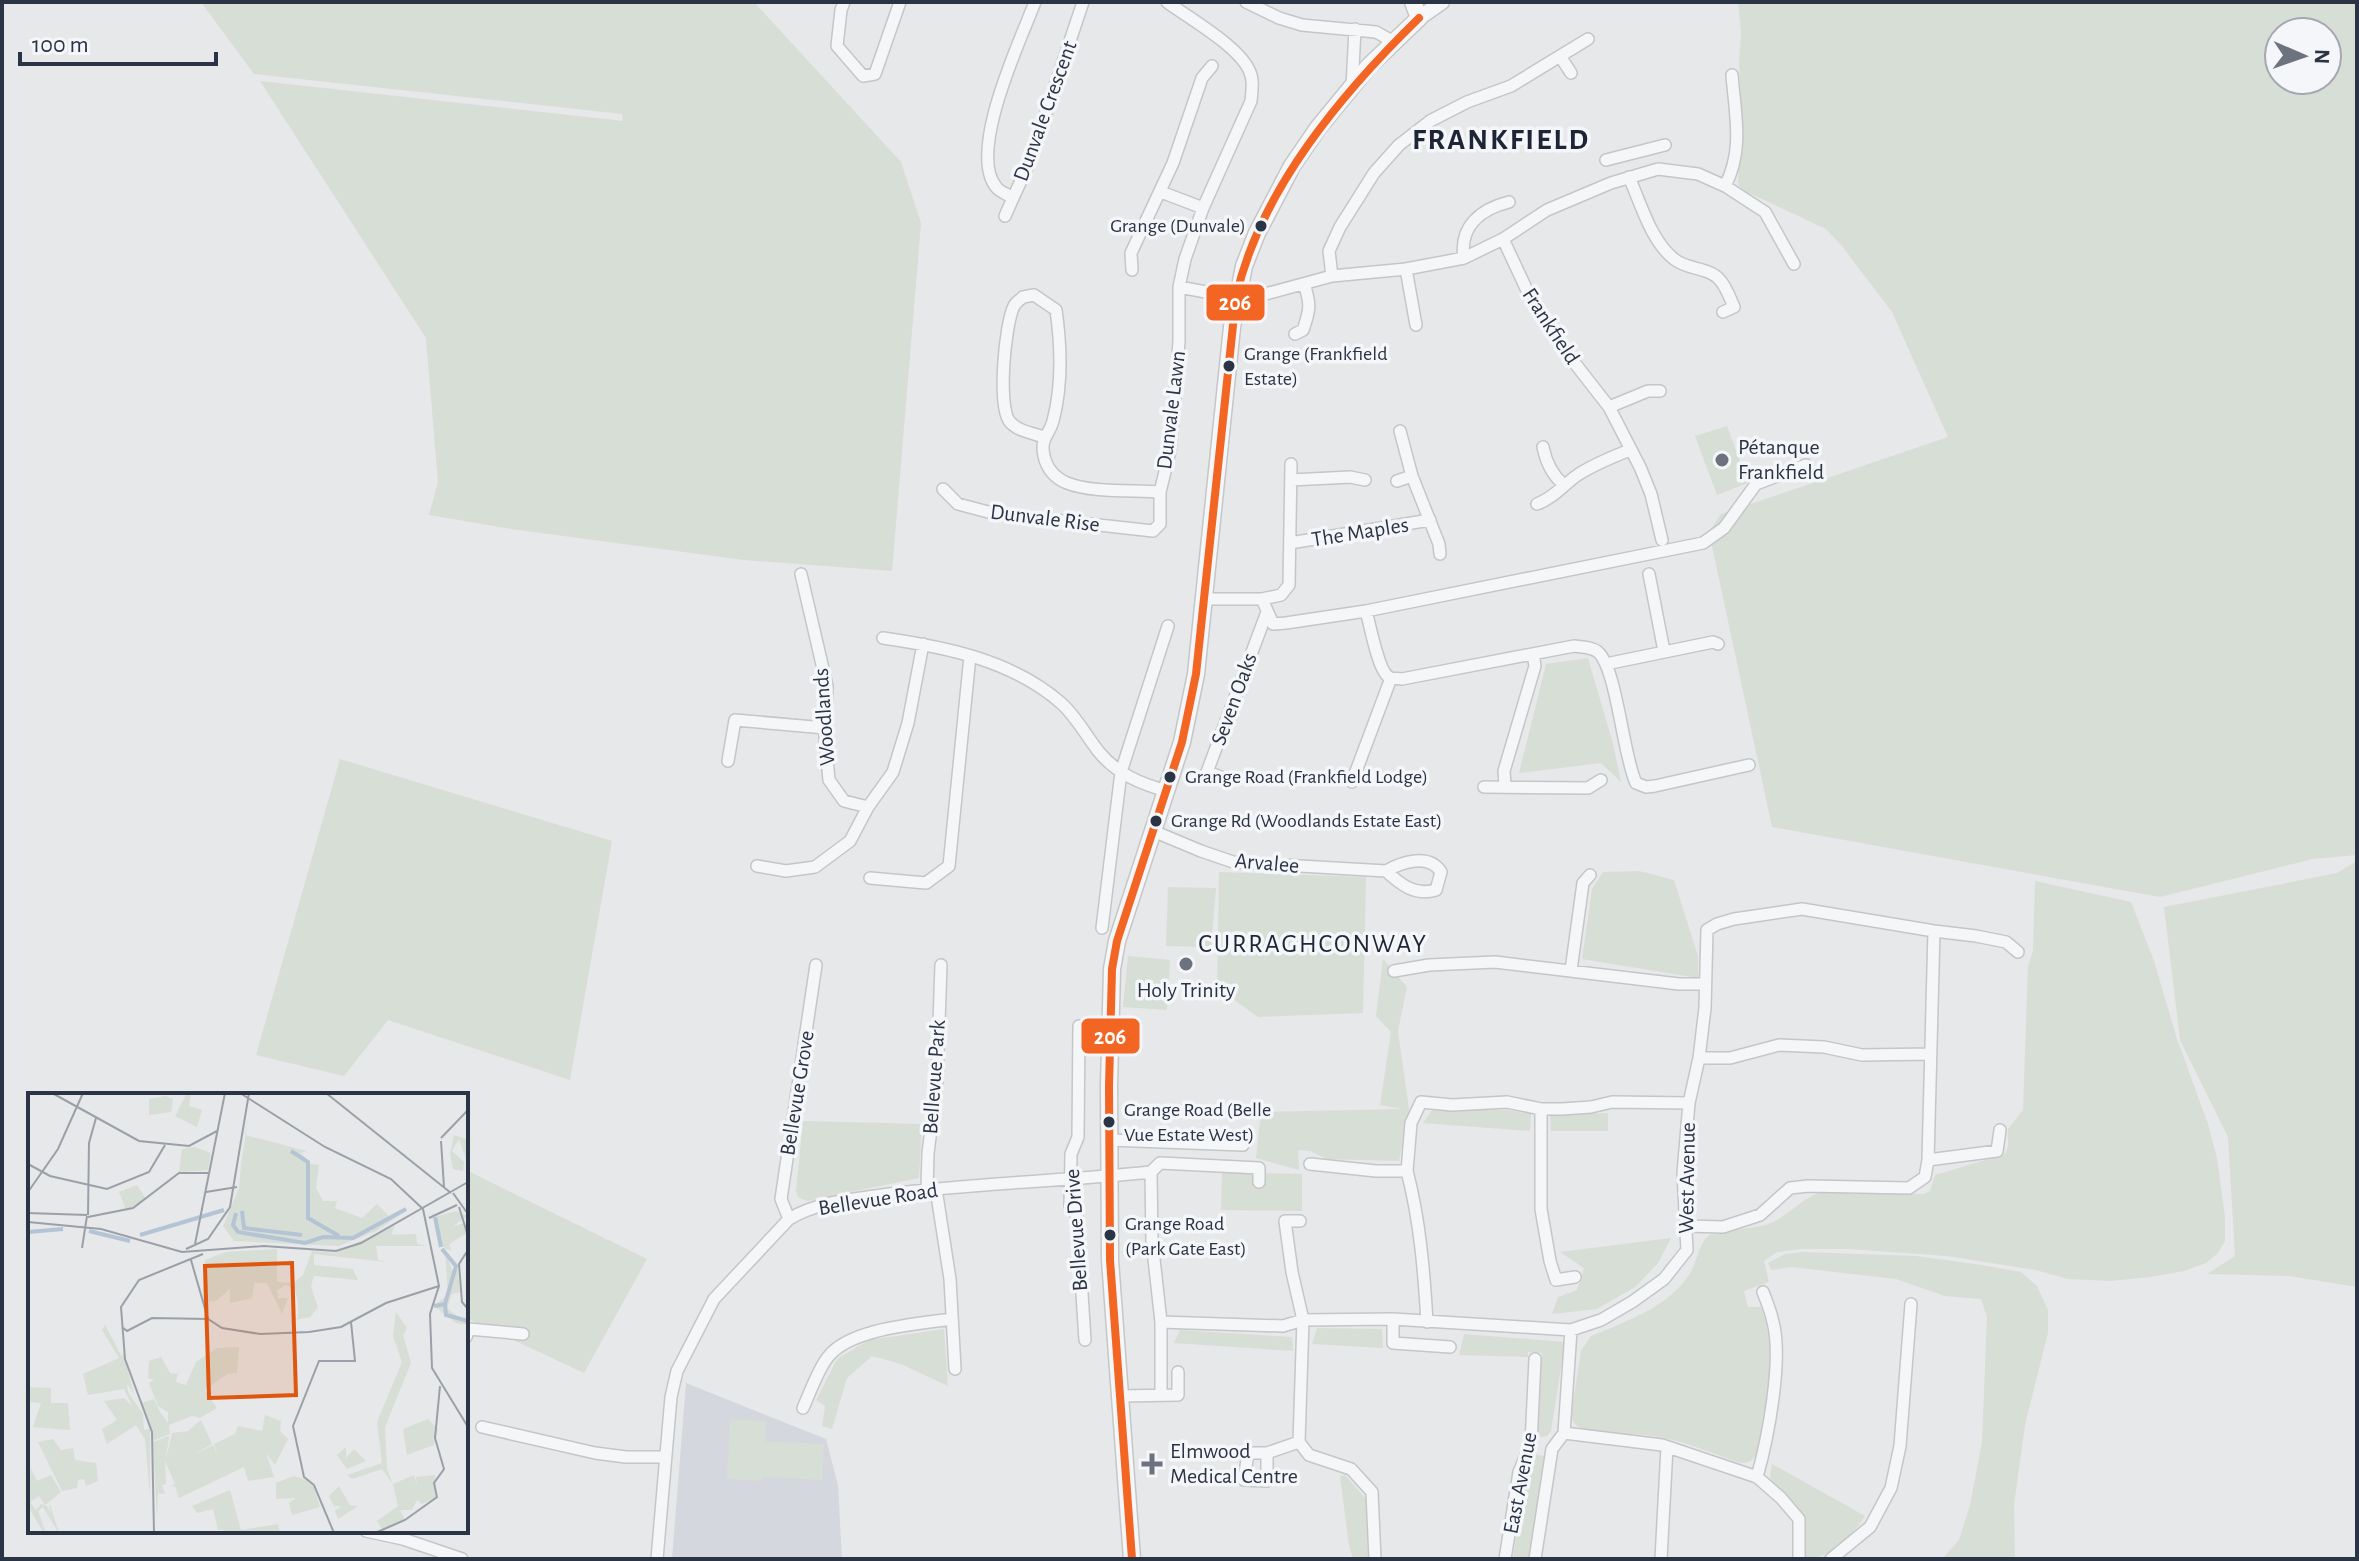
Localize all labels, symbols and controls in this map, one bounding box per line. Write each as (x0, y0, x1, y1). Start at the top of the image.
scale bar (20, 16, 216, 66)
north arrow (2263, 16, 2343, 96)
text: 100 m (32, 33, 89, 57)
street label: Dunvale Crescent (1009, 38, 1081, 184)
text: N (2311, 49, 2333, 65)
district label: FRANKFIELD (1412, 125, 1590, 155)
place label: Grange (Dunvale) (1110, 216, 1246, 236)
marker: Grange (Dunvale) (1253, 218, 1269, 234)
line badge: 206 (1205, 283, 1266, 322)
street label: Frankfield (1518, 284, 1584, 368)
text: 206 (1219, 292, 1251, 314)
place label: Grange (Frankfield Estate) (1244, 344, 1388, 389)
street label: Dunvale Lawn (1153, 349, 1189, 471)
marker: Grange (Frankfield Estate) (1221, 358, 1237, 374)
place label: Pétanque Frankfield (1738, 436, 1824, 483)
marker: Pétanque Frankfield (1713, 451, 1731, 469)
street label: Dunvale Rise (989, 500, 1101, 536)
street label: The Maples (1310, 513, 1410, 551)
street label: Seven Oaks (1207, 650, 1261, 748)
street label: Woodlands (810, 667, 838, 767)
place label: Grange Road (Frankfield Lodge) (1185, 767, 1428, 787)
marker: Grange Road (Frankfield Lodge) (1162, 769, 1178, 785)
place label: Grange Rd (Woodlands Estate East) (1171, 811, 1442, 831)
marker: Grange Rd (Woodlands Estate East) (1148, 813, 1164, 829)
street label: Arvalee (1234, 849, 1300, 877)
district label: CURRAGHCONWAY (1198, 931, 1428, 957)
marker: Holy Trinity (1177, 955, 1195, 973)
place label: Holy Trinity (1137, 979, 1236, 1001)
line badge: 206 (1080, 1017, 1141, 1055)
street label: Bellevue Park (919, 1019, 949, 1135)
text: 206 (1094, 1026, 1126, 1048)
street label: Bellevue Grove (776, 1029, 818, 1157)
inset map (28, 1093, 468, 1533)
place label: Grange Road (Belle Vue Estate West) (1124, 1100, 1271, 1145)
marker: Grange Road (Belle Vue Estate West) (1101, 1114, 1117, 1130)
street label: West Avenue (1675, 1122, 1699, 1234)
street label: Bellevue Drive (1061, 1168, 1091, 1292)
street label: Bellevue Road (817, 1179, 939, 1219)
place label: Grange Road (Park Gate East) (1125, 1214, 1247, 1259)
marker: Grange Road (Park Gate East) (1102, 1227, 1118, 1243)
street label: East Avenue (1499, 1430, 1541, 1536)
place label: Elmwood Medical Centre (1170, 1440, 1298, 1487)
marker: Elmwood Medical Centre (1141, 1453, 1163, 1475)

